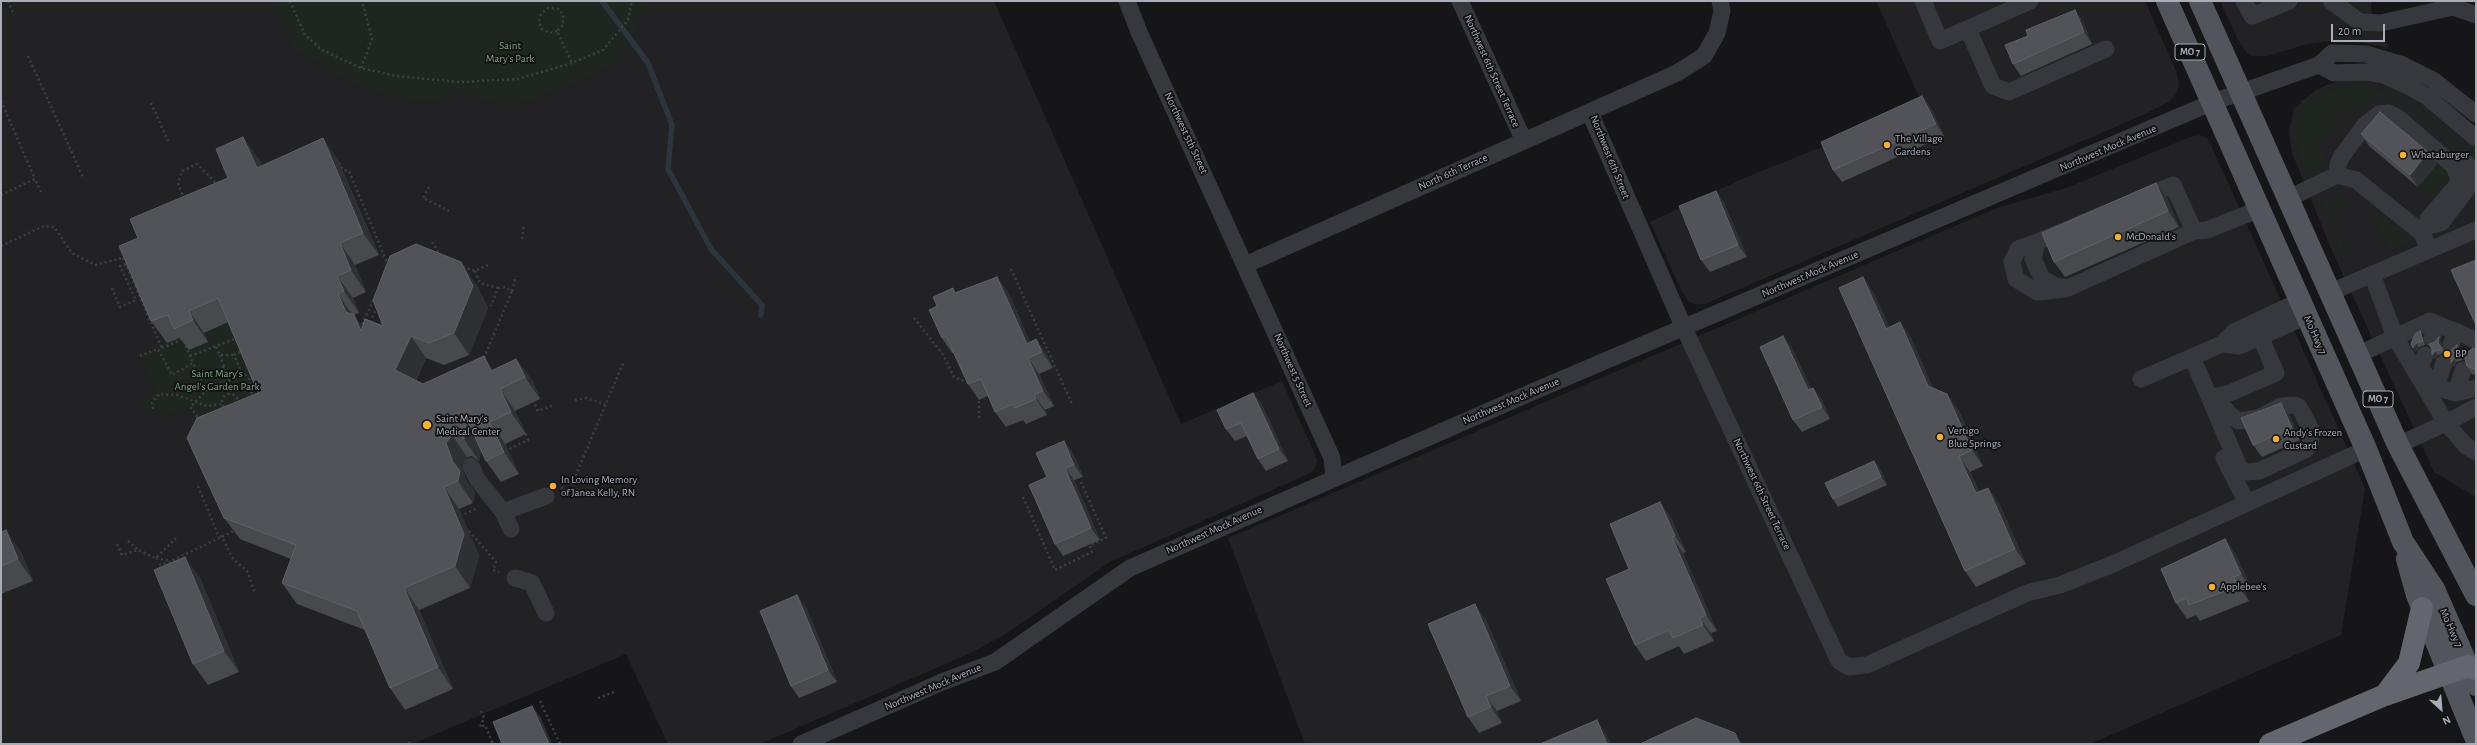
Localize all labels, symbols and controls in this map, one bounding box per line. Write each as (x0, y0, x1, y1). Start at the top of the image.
street label: Northwest 6th Street Terrace (1461, 13, 1523, 129)
scale bar (2333, 16, 2387, 42)
text: 20 m (2338, 25, 2361, 37)
park label: Saint Mary's Park (486, 39, 534, 65)
road number: MO 7 (2175, 44, 2205, 60)
street label: Northwest 5th Street (1161, 90, 1211, 176)
street label: Northwest 6th Street (1587, 113, 1633, 201)
street label: Northwest Mock Avenue (2058, 122, 2158, 174)
place label: The Village Gardens (1895, 132, 1943, 158)
marker: The Village Gardens (1882, 140, 1892, 150)
place label: Whataburger (2411, 148, 2469, 162)
marker: Whataburger (2398, 150, 2408, 160)
street label: North 6th Terrace (1416, 151, 1490, 193)
place label: McDonald's (2126, 230, 2176, 244)
marker: McDonald's (2113, 232, 2123, 242)
street label: Northwest Mock Avenue (1760, 248, 1860, 300)
street label: Mo Hwy 7 (2301, 313, 2329, 357)
street label: Northwest 5 Street (1271, 331, 1315, 409)
place label: BP (2455, 347, 2467, 361)
marker: BP (2442, 349, 2452, 359)
park label: Saint Mary's Angel's Garden Park (174, 367, 260, 393)
street label: Northwest Mock Avenue (1461, 375, 1561, 427)
road number: MO 7 (2363, 391, 2393, 407)
place label: Saint Mary's Medical Center (436, 412, 500, 438)
marker: Saint Mary's Medical Center (421, 419, 433, 431)
place label: Vertigo Blue Springs (1948, 424, 2001, 450)
place label: Andy's Frozen Custard (2284, 426, 2342, 452)
marker: Vertigo Blue Springs (1935, 432, 1945, 442)
marker: Andy's Frozen Custard (2271, 434, 2281, 444)
street label: Northwest 6th Street Terrace (1730, 436, 1794, 552)
place label: In Loving Memory of Janea Kelly, RN (561, 473, 637, 499)
marker: In Loving Memory of Janea Kelly, RN (548, 481, 558, 491)
street label: Northwest Mock Avenue (1164, 503, 1264, 557)
place label: Applebee's (2220, 580, 2267, 594)
marker: Applebee's (2207, 582, 2217, 592)
street label: Mo Hwy 7 (2437, 606, 2465, 650)
street label: Northwest Mock Avenue (883, 661, 983, 713)
north arrow (2421, 689, 2461, 729)
text: N (2441, 714, 2452, 727)

